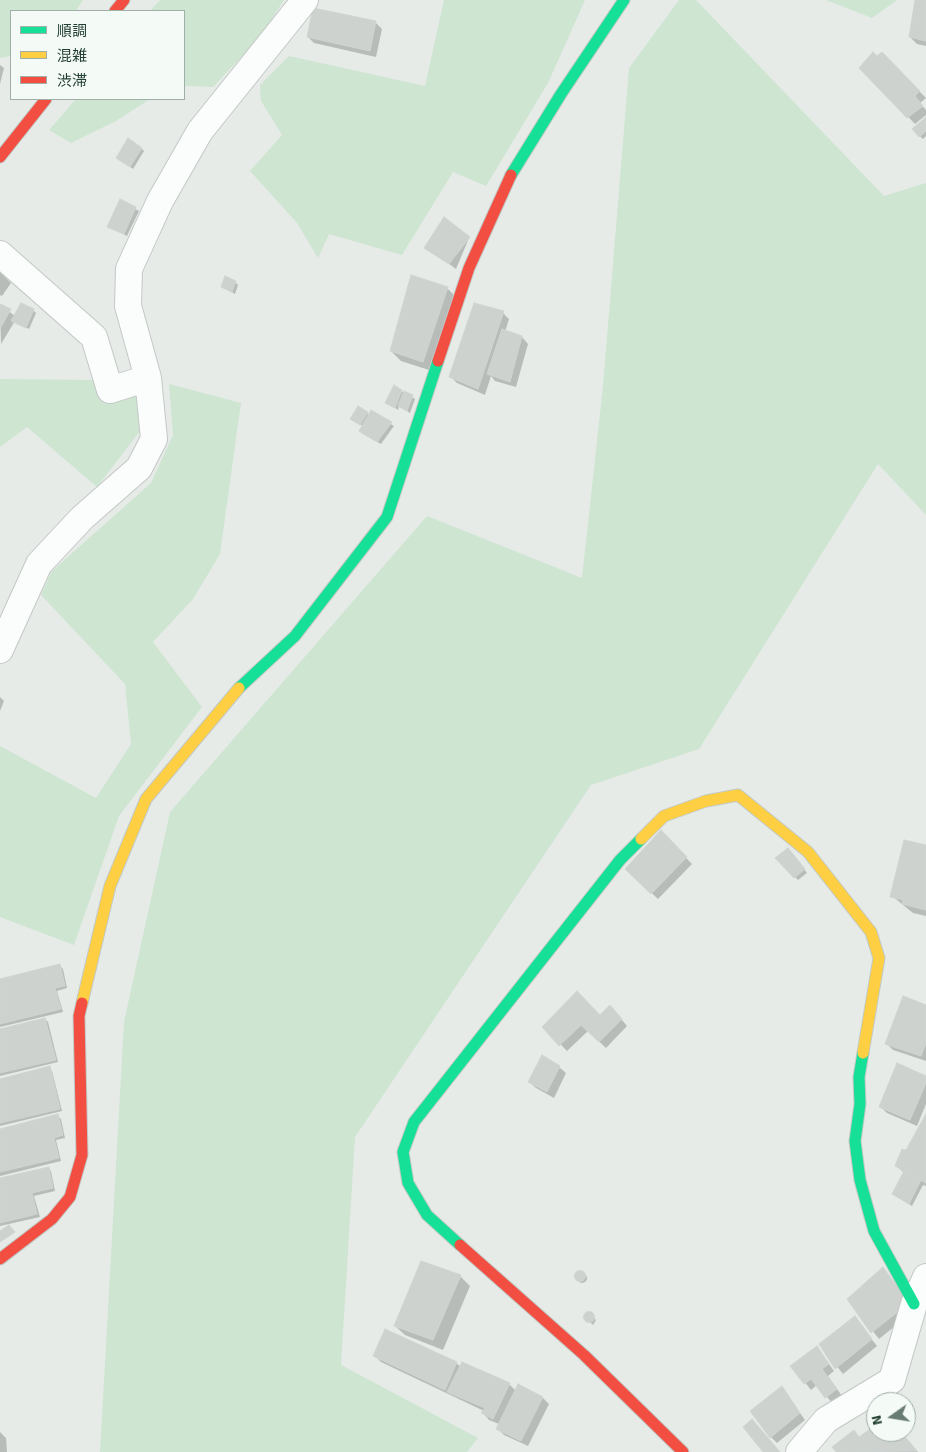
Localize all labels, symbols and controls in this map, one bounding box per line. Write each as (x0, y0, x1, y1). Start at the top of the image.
legend (10, 10, 185, 100)
text: 順調 (57, 22, 87, 40)
text: 混雑 (57, 47, 87, 65)
text: 渋滞 (57, 72, 87, 90)
north arrow (866, 1392, 916, 1442)
text: N (867, 1414, 886, 1427)

